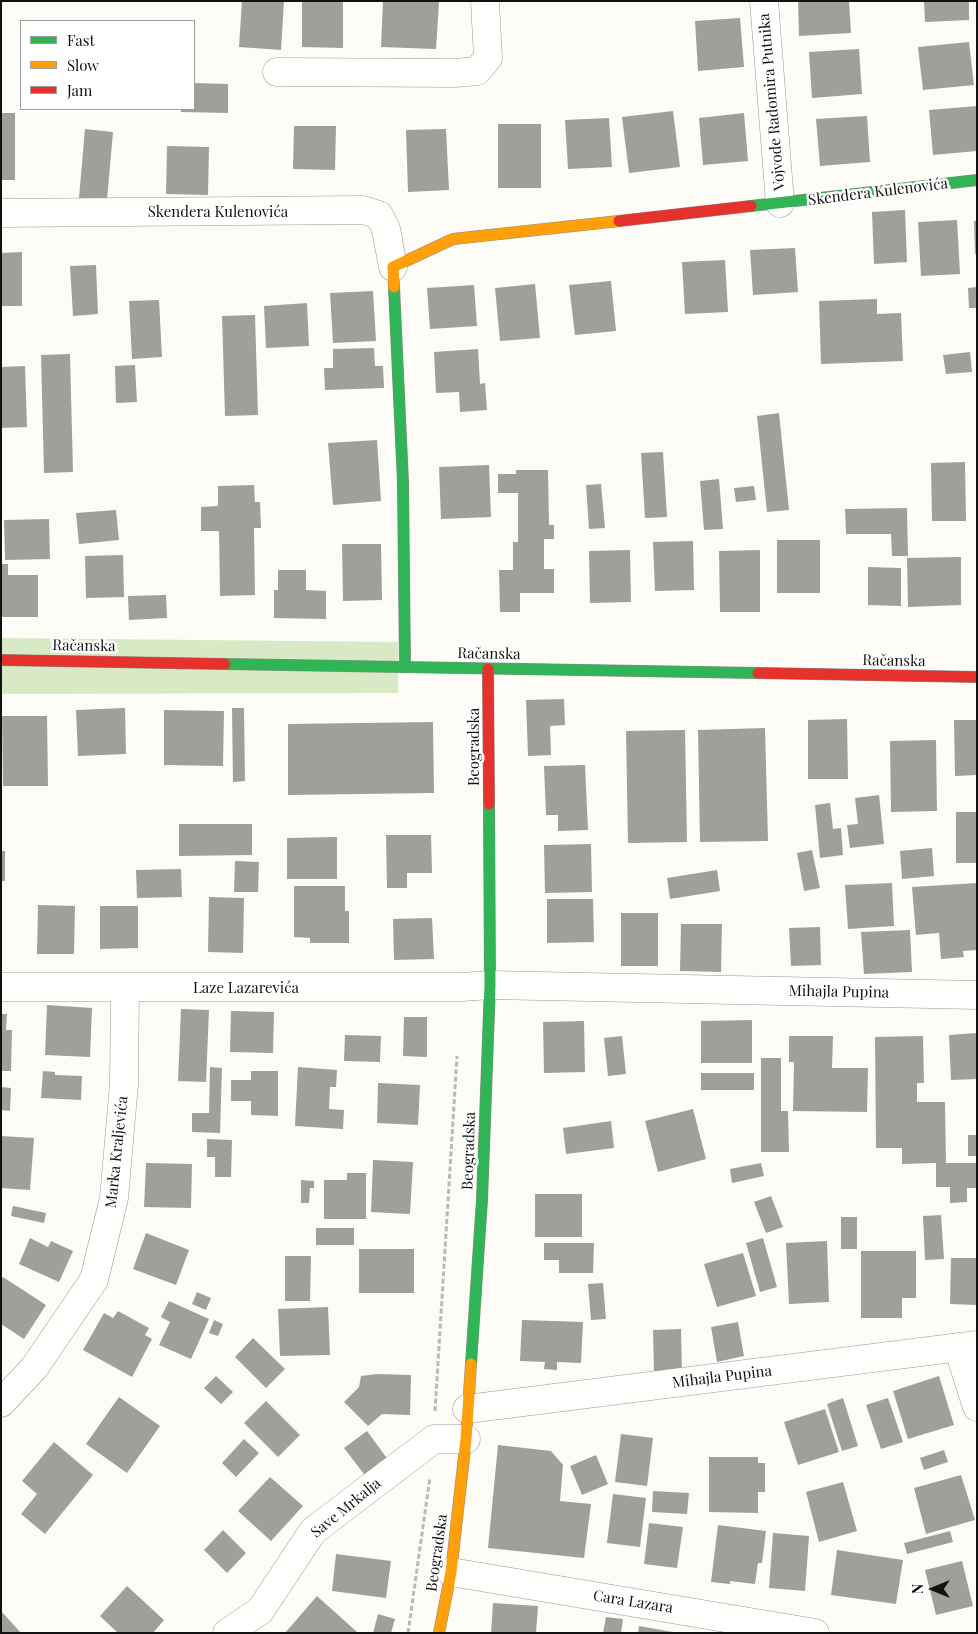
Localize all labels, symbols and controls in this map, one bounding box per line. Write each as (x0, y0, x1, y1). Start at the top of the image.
street label: Vojvode Radomira Putnika (755, 13, 789, 191)
legend (20, 20, 195, 110)
text: Fast (67, 30, 95, 50)
text: Slow (67, 55, 99, 75)
text: Jam (67, 80, 92, 100)
street label: Skendera Kulenovića (807, 175, 949, 209)
street label: Skendera Kulenovića (148, 203, 288, 221)
street label: Račanska (52, 636, 116, 656)
street label: Račanska (457, 644, 521, 664)
street label: Račanska (862, 651, 926, 671)
street label: Beogradska (465, 708, 483, 786)
street label: Laze Lazarevića (193, 979, 299, 997)
street label: Mihajla Pupina (789, 982, 889, 1002)
street label: Marka Kraljevića (102, 1095, 132, 1209)
street label: Beogradska (459, 1112, 479, 1190)
street label: Mihajla Pupina (671, 1362, 773, 1392)
street label: Save Mrkalja (307, 1474, 385, 1542)
street label: Beogradska (423, 1513, 451, 1593)
north arrow (908, 1564, 958, 1614)
text: N (908, 1584, 927, 1594)
street label: Cara Lazara (592, 1587, 674, 1617)

